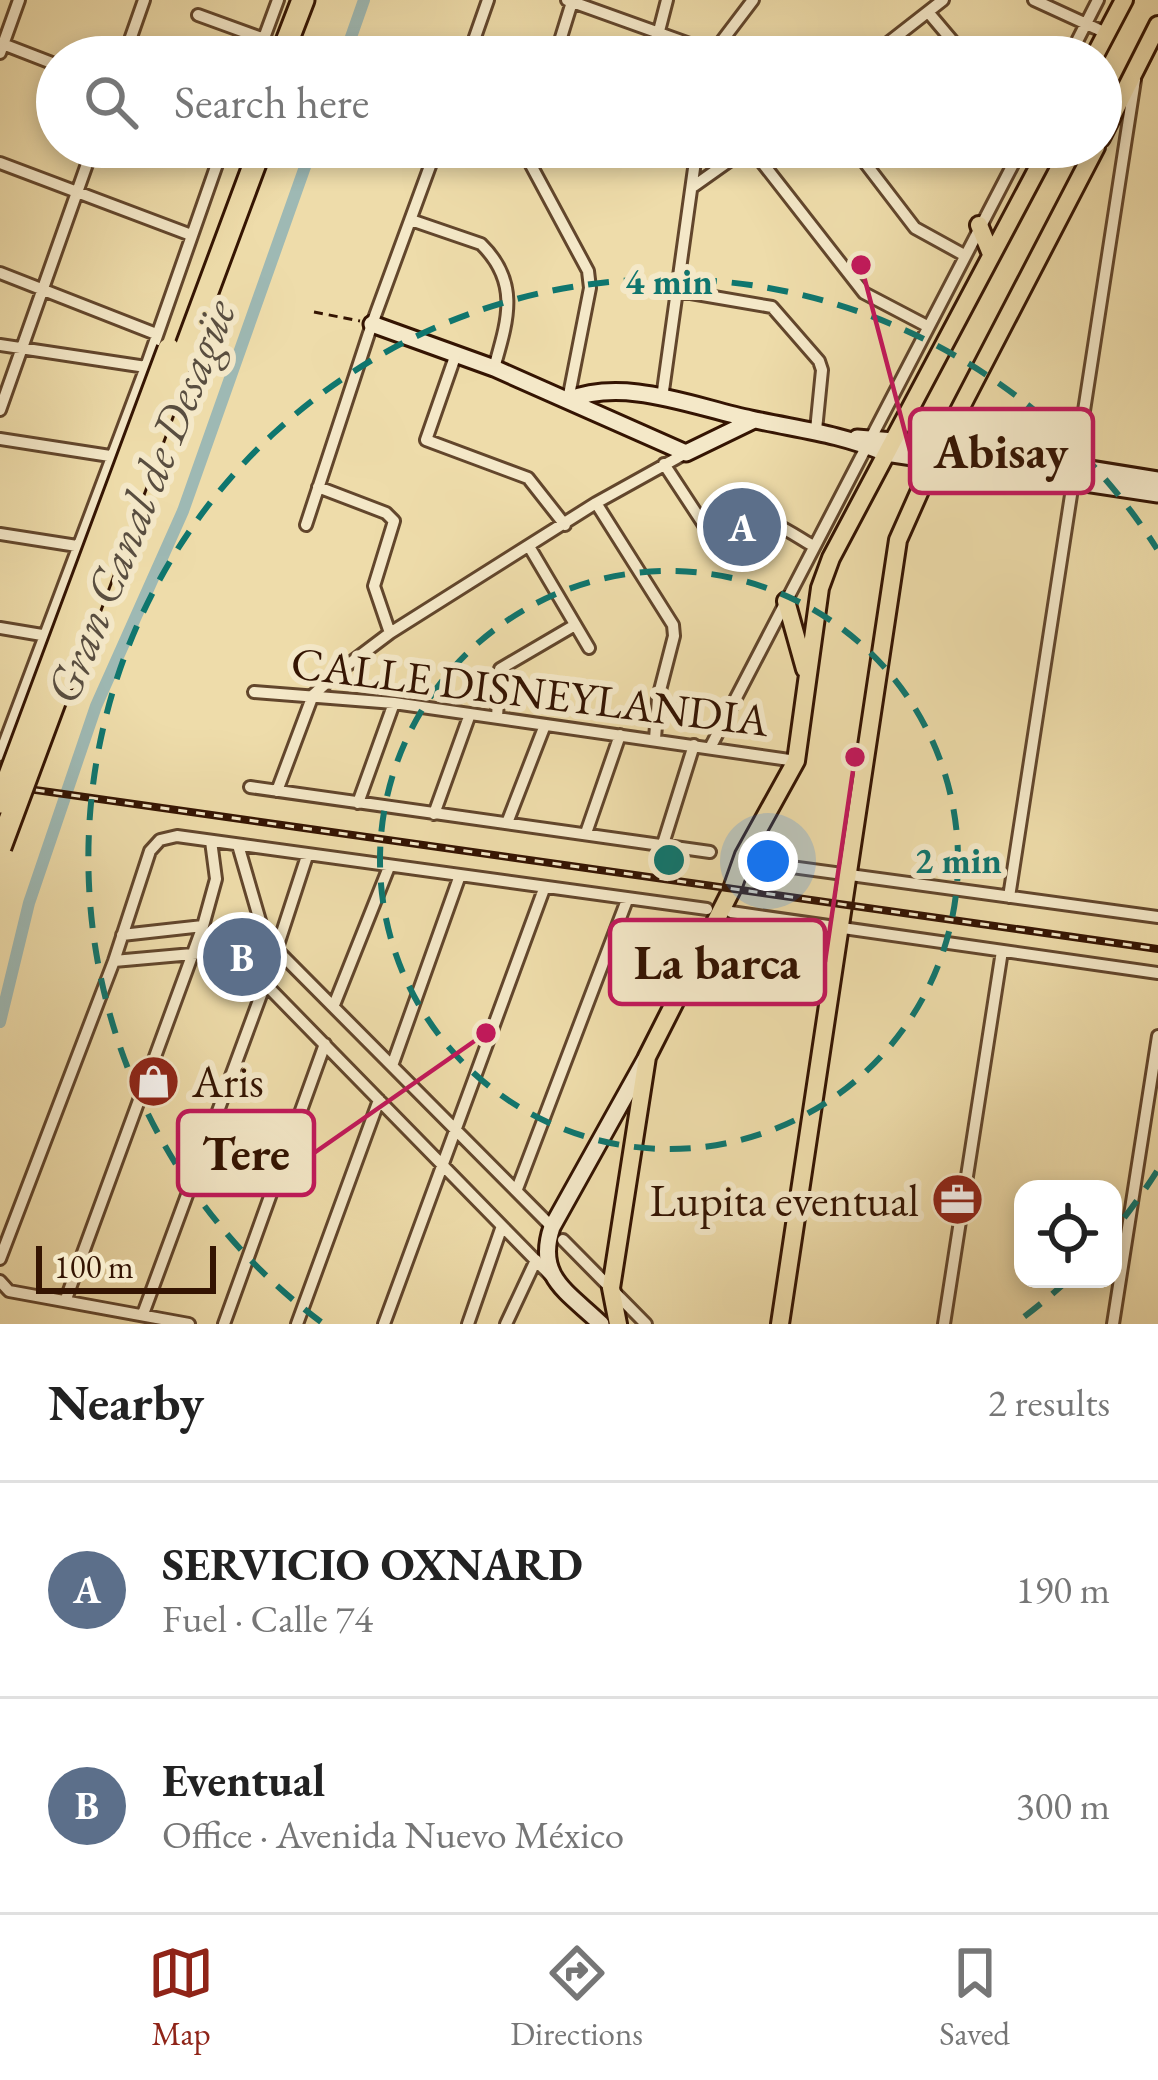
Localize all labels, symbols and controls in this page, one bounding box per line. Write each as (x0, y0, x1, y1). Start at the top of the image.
search box (36, 36, 1122, 168)
icon: search (78, 69, 144, 135)
text: Search here (174, 73, 369, 131)
text: 4 min (625, 258, 713, 305)
water label: Gran Canal de Desagüe (31, 289, 250, 712)
callout: Abisay (910, 409, 1093, 493)
text: Abisay (933, 420, 1069, 482)
pin: A (703, 482, 781, 572)
street label: CALLE DISNEYLANDIA (288, 633, 773, 749)
your location (738, 831, 798, 891)
text: 2 min (914, 837, 1002, 884)
centre of rings (648, 839, 690, 881)
pin: B (203, 912, 281, 1002)
callout: La barca (610, 920, 825, 1004)
text: La barca (634, 931, 801, 993)
place label: Aris (191, 1052, 264, 1110)
shop icon: Aris (125, 1053, 181, 1109)
callout: Tere (178, 1111, 314, 1195)
text: Tere (202, 1122, 290, 1184)
place label: Lupita eventual (649, 1171, 919, 1229)
office icon: Lupita eventual (930, 1172, 986, 1228)
map controls (1014, 1180, 1122, 1288)
button: locate (1014, 1180, 1122, 1288)
scale bar (36, 1240, 216, 1293)
text: 100 m (54, 1245, 134, 1288)
text: Nearby (48, 1369, 204, 1435)
text: 2 results (988, 1377, 1110, 1428)
text: SERVICIO OXNARD (162, 1535, 583, 1593)
text: A (73, 1564, 101, 1615)
text: 190 m (1016, 1564, 1110, 1615)
text: Fuel · Calle 74 (162, 1593, 373, 1644)
text: Eventual (162, 1751, 325, 1809)
text: B (75, 1780, 99, 1831)
text: 300 m (1016, 1780, 1110, 1831)
text: Office · Avenida Nuevo México (162, 1809, 624, 1860)
tab: Map (148, 1940, 214, 2055)
tab: Directions (510, 1940, 643, 2055)
tab: Saved (939, 1940, 1010, 2055)

